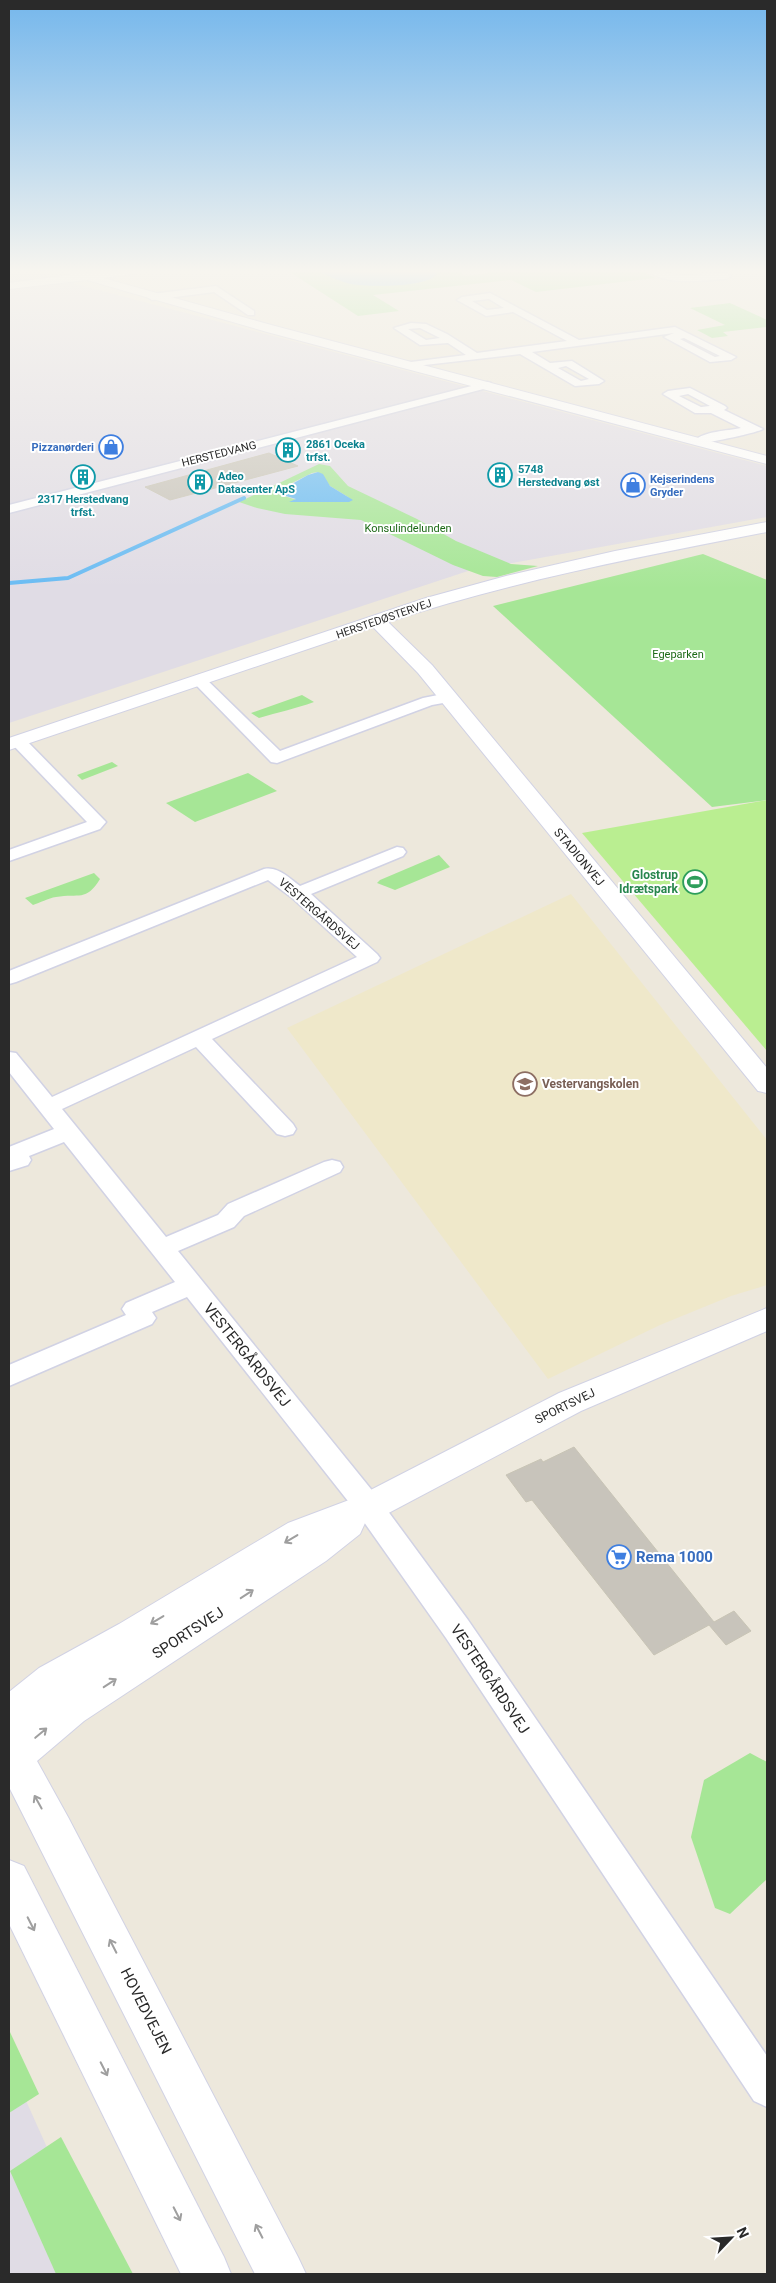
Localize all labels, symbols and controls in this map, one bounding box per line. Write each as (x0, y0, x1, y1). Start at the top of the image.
shop icon: Pizzanørderi (98, 434, 124, 460)
building icon: 2861 Oceka trfst. (275, 437, 301, 463)
street label: HERSTEDVANG (180, 438, 258, 470)
place label: 2861 Oceka trfst. (306, 438, 365, 464)
place label: Pizzanørderi (32, 441, 94, 454)
building icon: 5748 Herstedvang øst (487, 462, 513, 488)
place label: 5748 Herstedvang øst (518, 463, 600, 489)
building icon: 2317 Herstedvang trfst. (70, 464, 96, 490)
building icon: Adeo Datacenter ApS (187, 469, 213, 495)
place label: Adeo Datacenter ApS (218, 470, 295, 496)
shop icon: Kejserindens Gryder (620, 472, 646, 498)
place label: Kejserindens Gryder (650, 473, 715, 499)
place label: 2317 Herstedvang trfst. (37, 493, 129, 519)
park label: Konsulindelunden (364, 522, 452, 535)
street label: HERSTEDØSTERVEJ (334, 597, 434, 641)
park label: Egeparken (652, 648, 704, 661)
street label: STADIONVEJ (551, 825, 607, 889)
place label: Glostrup Idrætspark (619, 868, 679, 896)
sports icon: Glostrup Idrætspark (682, 869, 708, 895)
street label: VESTERGÅRDSVEJ (276, 874, 364, 953)
school or university icon: Vestervangskolen (512, 1071, 538, 1097)
place label: Vestervangskolen (542, 1077, 639, 1091)
street label: VESTERGÅRDSVEJ (200, 1300, 294, 1410)
street label: SPORTSVEJ (533, 1385, 597, 1427)
one-way arrow (285, 1534, 299, 1544)
supermarket icon: Rema 1000 (606, 1544, 632, 1570)
place label: Rema 1000 (636, 1548, 713, 1566)
one-way arrow (239, 1589, 253, 1599)
street label: SPORTSVEJ (149, 1603, 227, 1663)
one-way arrow (150, 1615, 164, 1625)
street label: VESTERGÅRDSVEJ (447, 1621, 533, 1737)
one-way arrow (103, 1678, 117, 1688)
one-way arrow (34, 1727, 47, 1738)
one-way arrow (33, 1796, 43, 1810)
one-way arrow (26, 1916, 36, 1931)
one-way arrow (108, 1939, 117, 1954)
street label: HOVEDVEJEN (117, 1965, 175, 2057)
one-way arrow (100, 2061, 109, 2076)
one-way arrow (172, 2206, 182, 2221)
north arrow (706, 2213, 756, 2263)
one-way arrow (254, 2224, 263, 2239)
text: N (733, 2225, 752, 2240)

